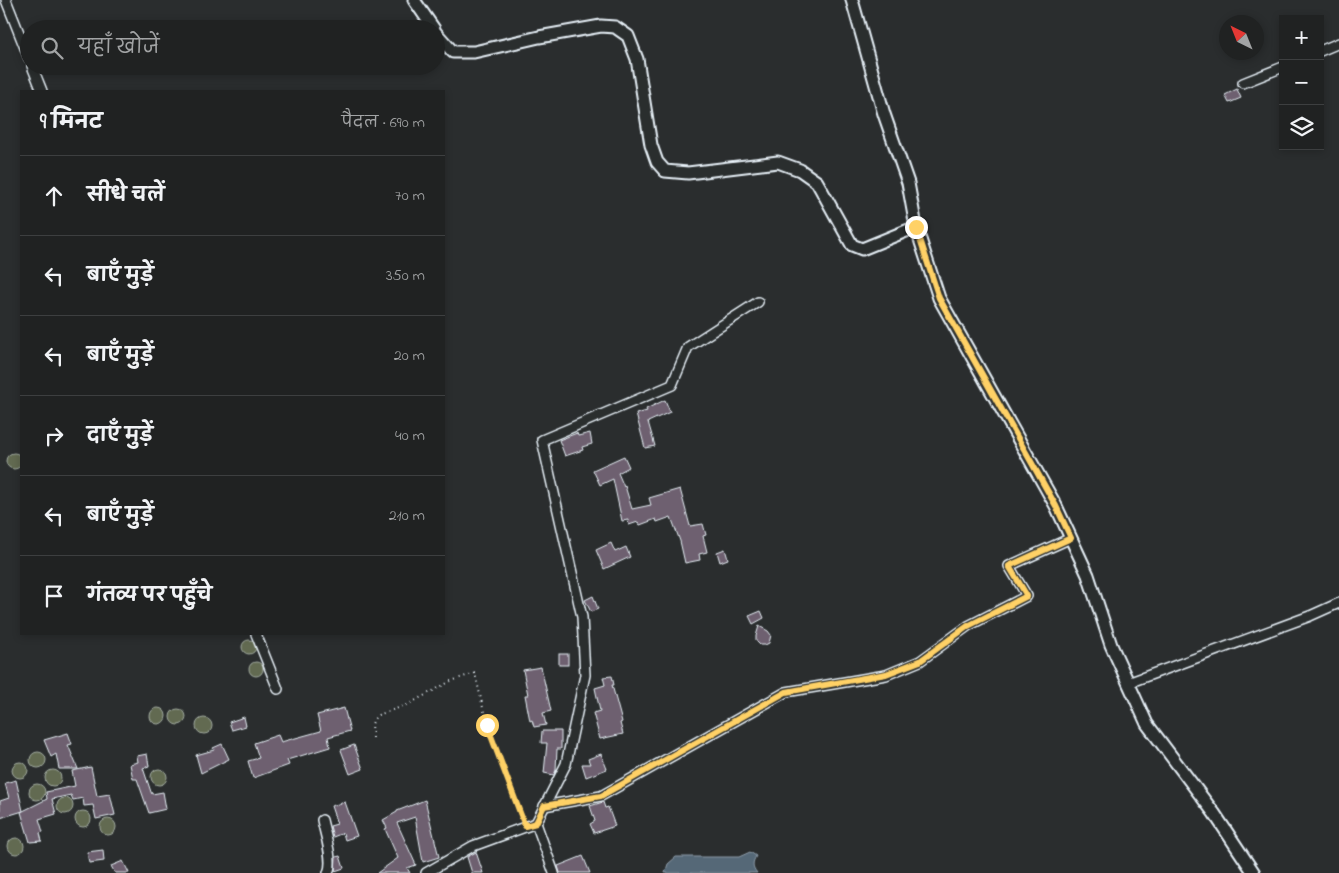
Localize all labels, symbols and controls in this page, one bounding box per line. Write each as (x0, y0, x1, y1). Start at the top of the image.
north arrow (1219, 15, 1264, 60)
map controls (1279, 15, 1324, 150)
button: + (1279, 15, 1324, 60)
search box (20, 20, 445, 75)
icon: search (38, 34, 66, 62)
text: यहाँ खोजें (78, 35, 160, 62)
button: − (1279, 60, 1324, 105)
button: layers (1279, 105, 1324, 150)
text: 9 मिनट (40, 108, 103, 138)
text: पैदल · 690 m (341, 111, 425, 135)
icon: ahead (40, 182, 68, 210)
text: सीधे चलें (87, 183, 165, 210)
text: 70 m (395, 184, 425, 208)
route end (905, 216, 928, 239)
icon: left (40, 262, 68, 290)
text: बाएँ मुड़ें (87, 263, 154, 290)
text: 350 m (386, 264, 425, 288)
icon: left (40, 342, 68, 370)
text: बाएँ मुड़ें (87, 343, 154, 370)
text: 20 m (394, 344, 425, 368)
icon: right (40, 422, 68, 450)
text: दाएँ मुड़ें (87, 423, 153, 450)
text: 40 m (395, 424, 425, 448)
icon: left (40, 502, 68, 530)
text: बाएँ मुड़ें (87, 503, 154, 530)
text: 210 m (389, 504, 425, 528)
icon: arrive (40, 582, 68, 610)
text: गंतव्य पर पहुँचे (87, 583, 212, 610)
route start (476, 714, 499, 737)

